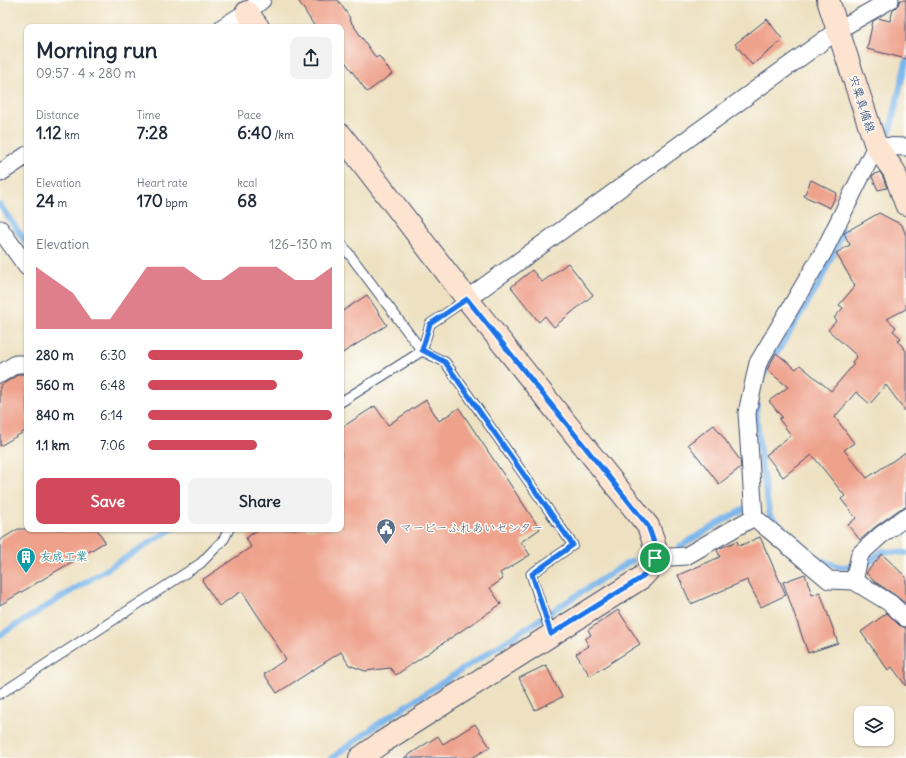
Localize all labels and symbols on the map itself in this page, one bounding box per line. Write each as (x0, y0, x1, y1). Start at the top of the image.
street label: 宍粟真備線 (846, 73, 879, 135)
public building icon: マービーふれあいセンター (375, 517, 397, 545)
place label: マービーふれあいセンター (400, 520, 543, 535)
pin (638, 541, 672, 575)
building icon: 友成工業 (15, 546, 37, 574)
place label: 友成工業 (40, 549, 88, 564)

